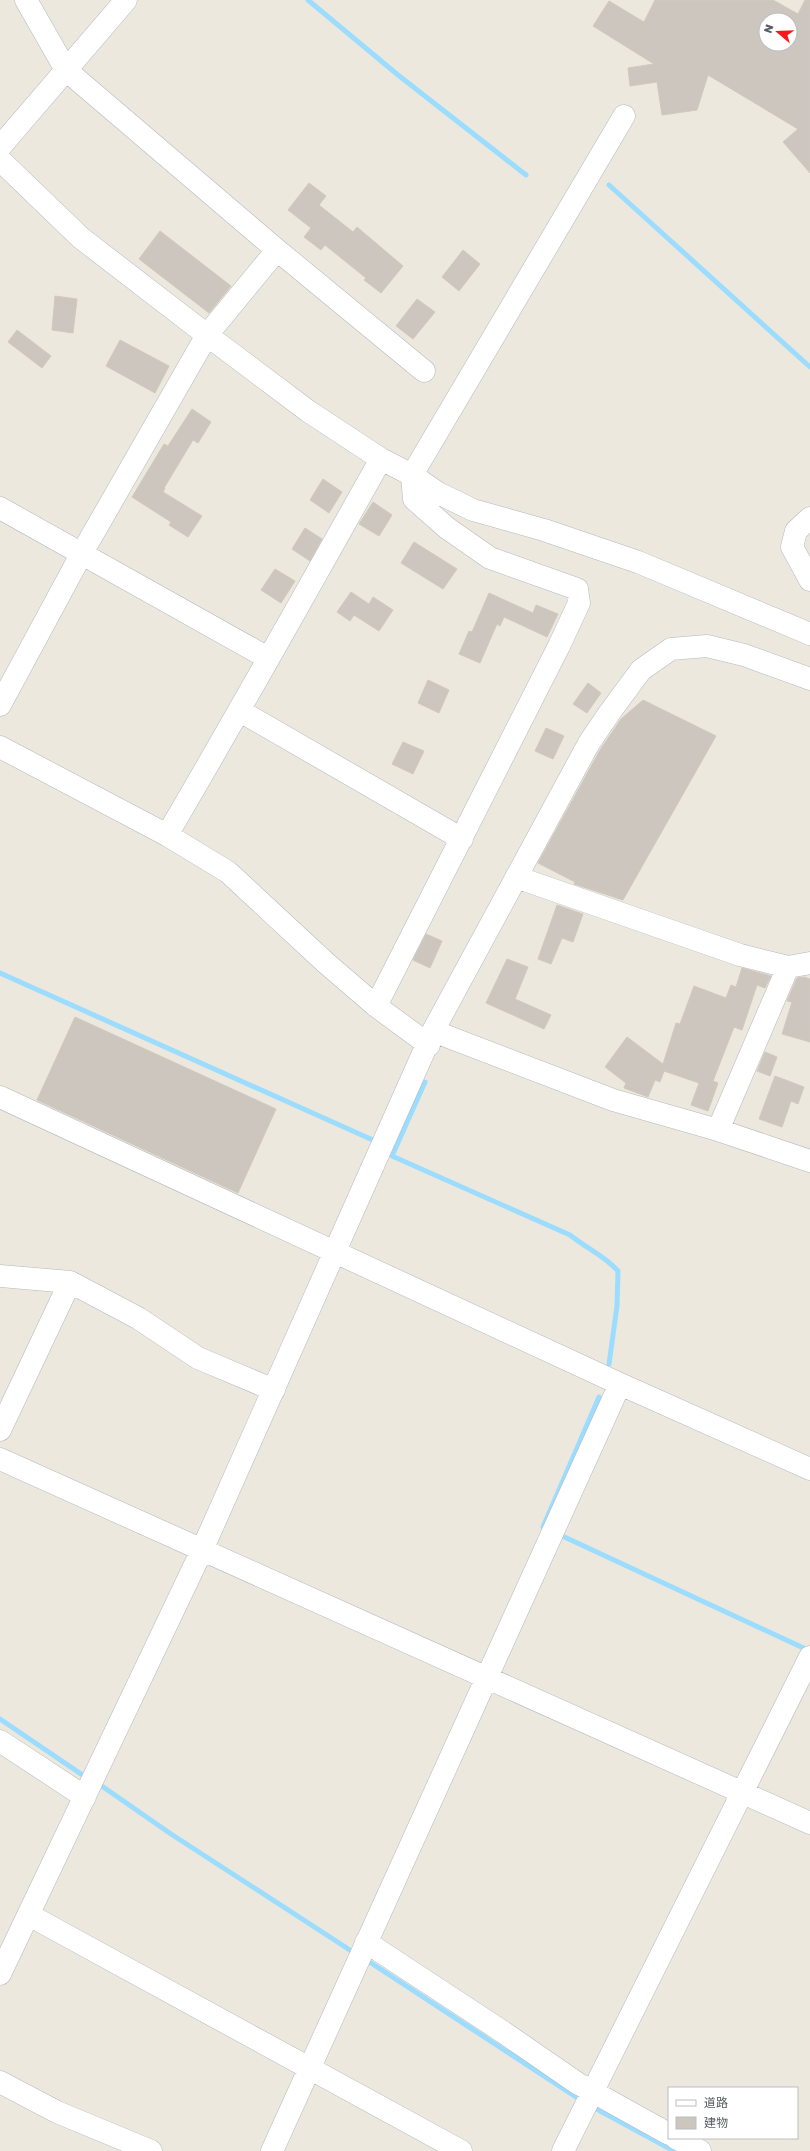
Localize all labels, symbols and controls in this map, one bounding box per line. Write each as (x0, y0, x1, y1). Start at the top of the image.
north arrow (758, 12, 798, 52)
text: N (761, 23, 776, 35)
legend (668, 2087, 798, 2139)
text: 道路 (704, 2095, 728, 2110)
text: 建物 (704, 2115, 728, 2130)

